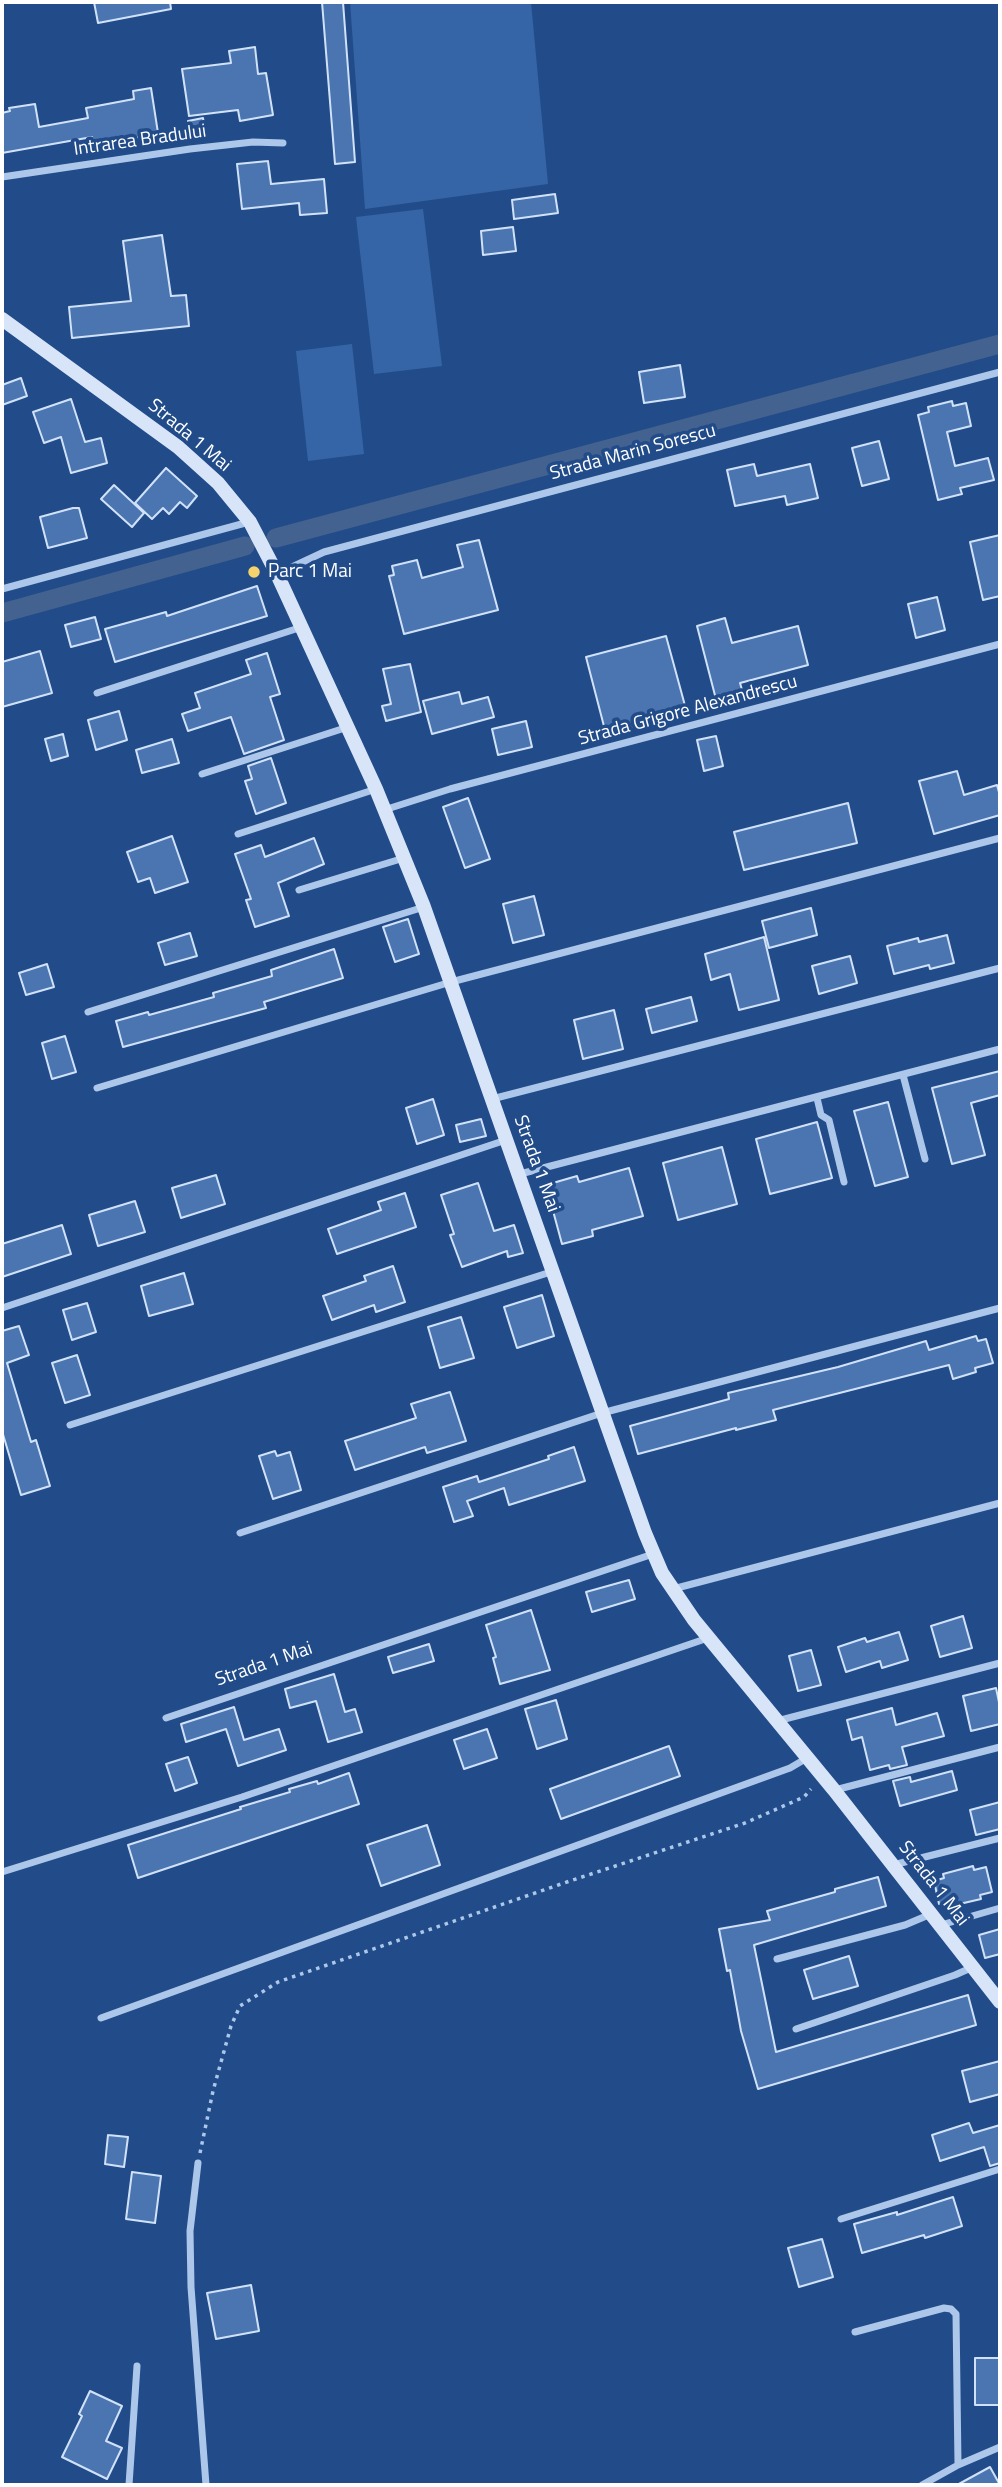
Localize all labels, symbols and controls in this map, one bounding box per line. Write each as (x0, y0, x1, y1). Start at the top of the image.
street label: Intrarea Bradului (72, 120, 208, 162)
street label: Strada 1 Mai (143, 395, 235, 477)
street label: Strada Marin Sorescu (548, 420, 718, 486)
place label: Parc 1 Mai (268, 561, 352, 583)
marker: Parc 1 Mai (246, 564, 262, 580)
street label: Strada Grigore Alexandrescu (576, 671, 800, 751)
street label: Strada 1 Mai (508, 1113, 564, 1215)
street label: Strada 1 Mai (212, 1638, 316, 1692)
street label: Strada 1 Mai (893, 1837, 973, 1931)

